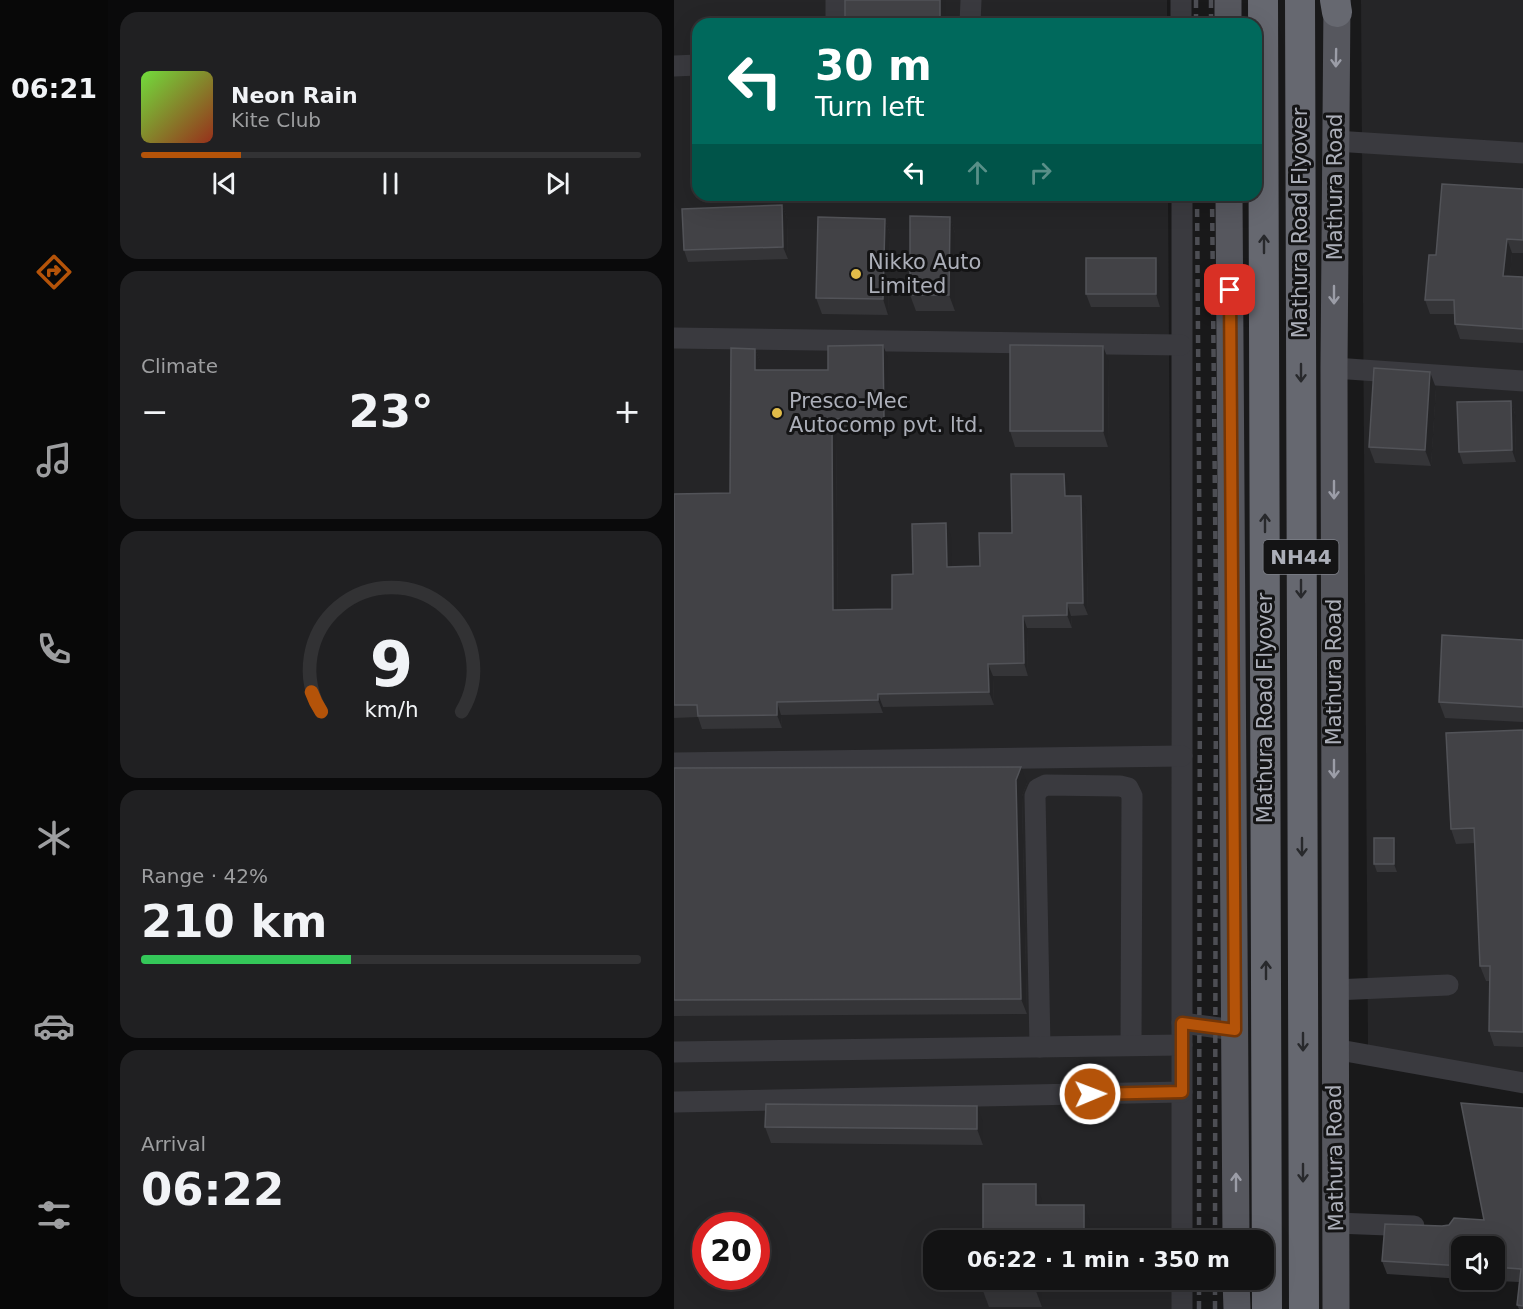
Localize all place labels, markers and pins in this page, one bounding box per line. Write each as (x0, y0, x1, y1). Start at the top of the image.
place label: Nikko Auto Limited (868, 250, 981, 298)
pin (1204, 264, 1255, 315)
marker: Nikko Auto Limited (849, 267, 863, 281)
place label: Presco-Mec Autocomp pvt. ltd. (789, 389, 984, 437)
marker: Presco-Mec Autocomp pvt. ltd. (770, 406, 784, 420)

